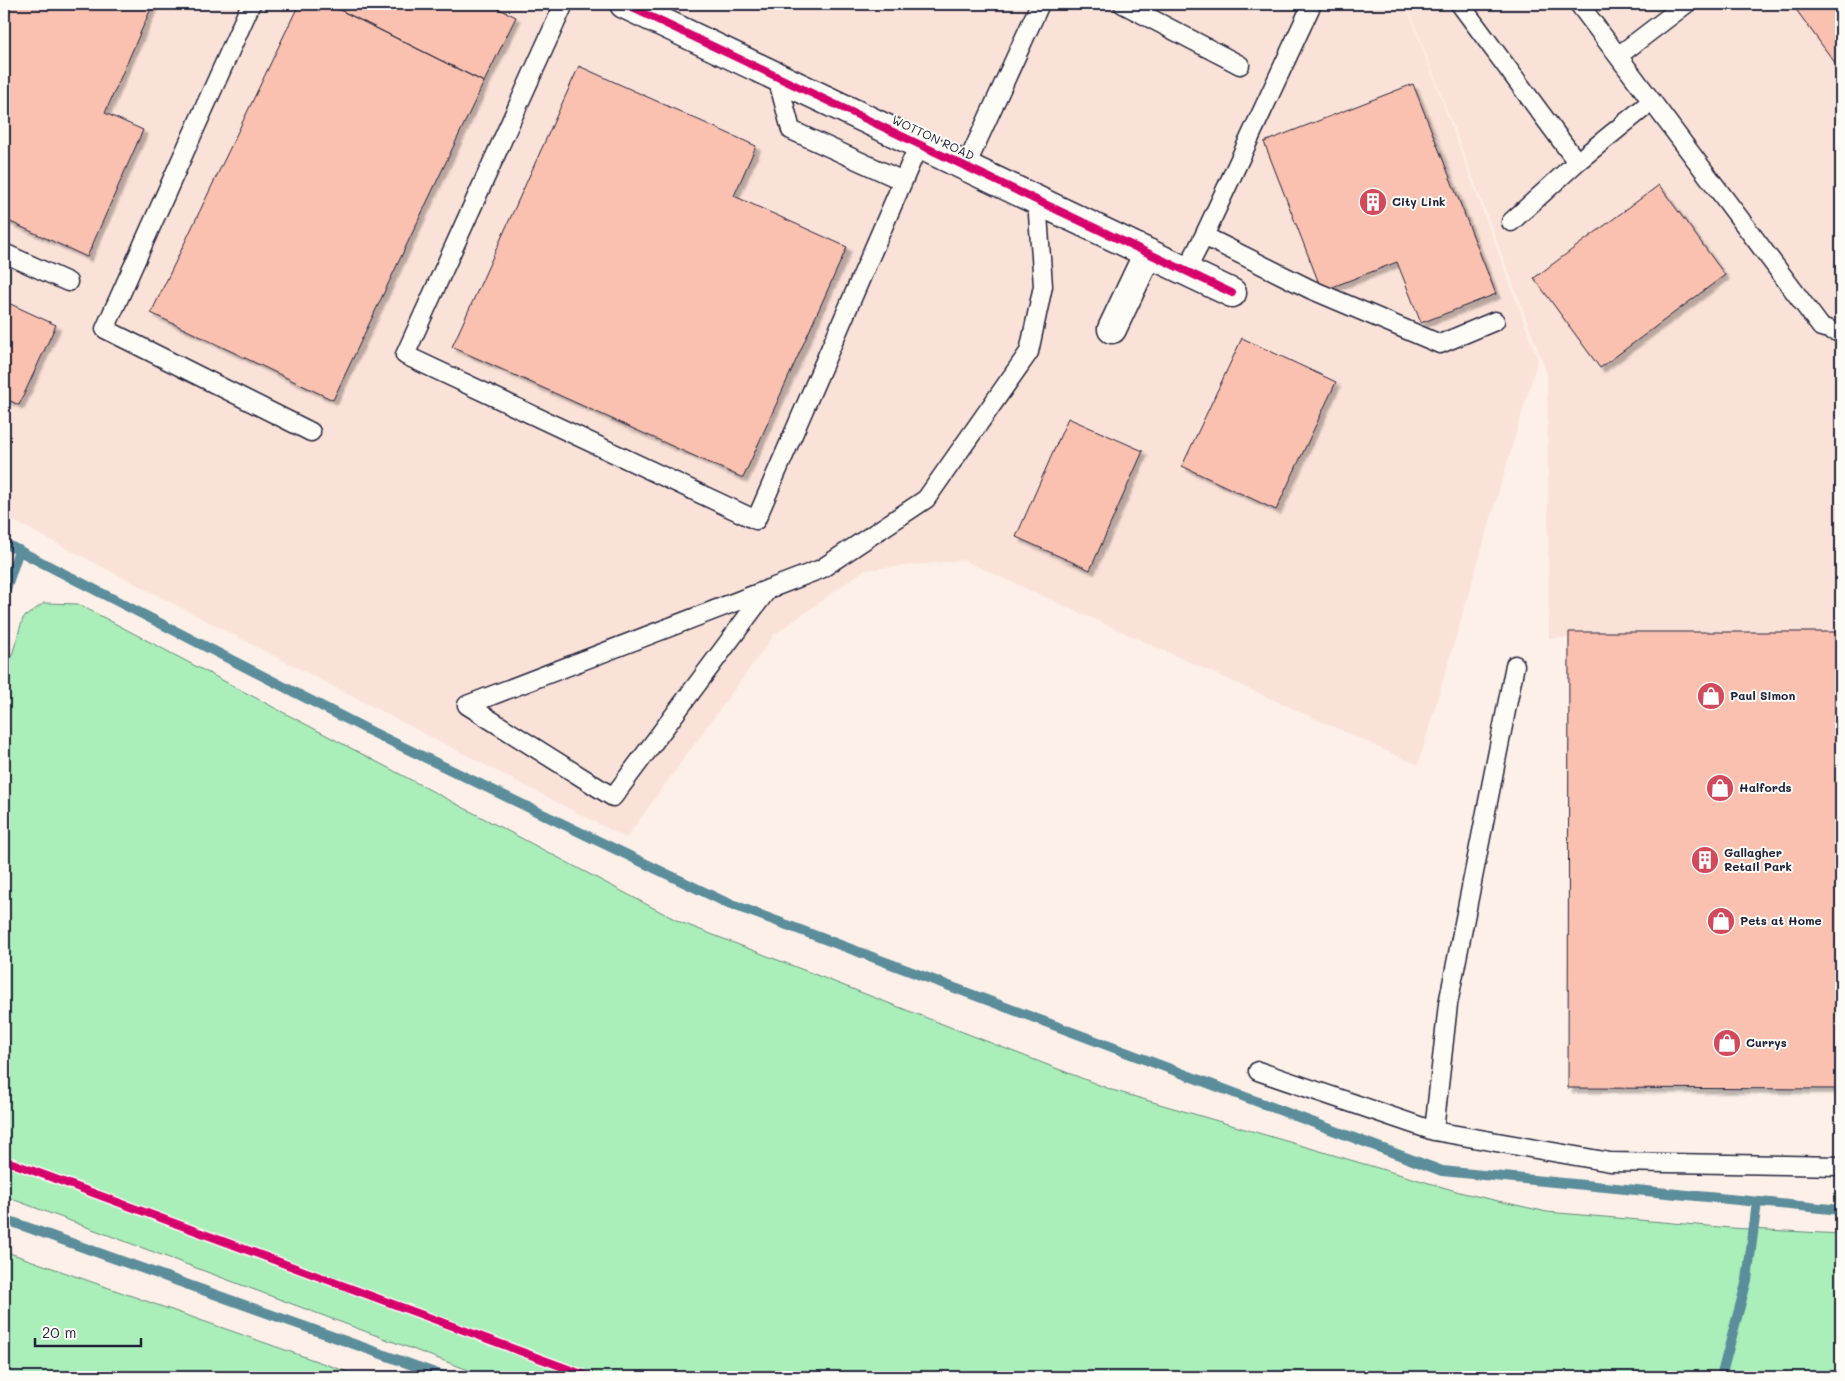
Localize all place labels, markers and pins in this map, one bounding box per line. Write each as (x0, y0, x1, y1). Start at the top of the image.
building icon: City Link (1358, 187, 1388, 217)
place label: City Link (1392, 193, 1446, 209)
shop icon: Paul Simon (1696, 681, 1726, 711)
place label: Paul Simon (1730, 687, 1795, 703)
shop icon: Halfords (1705, 773, 1735, 803)
place label: Halfords (1739, 779, 1792, 795)
place label: Gallagher Retail Park (1724, 844, 1792, 874)
building icon: Gallagher Retail Park (1690, 845, 1720, 875)
shop icon: Pets at Home (1706, 906, 1736, 936)
place label: Pets at Home (1740, 912, 1822, 928)
shop icon: Currys (1712, 1028, 1742, 1058)
place label: Currys (1746, 1034, 1787, 1050)

